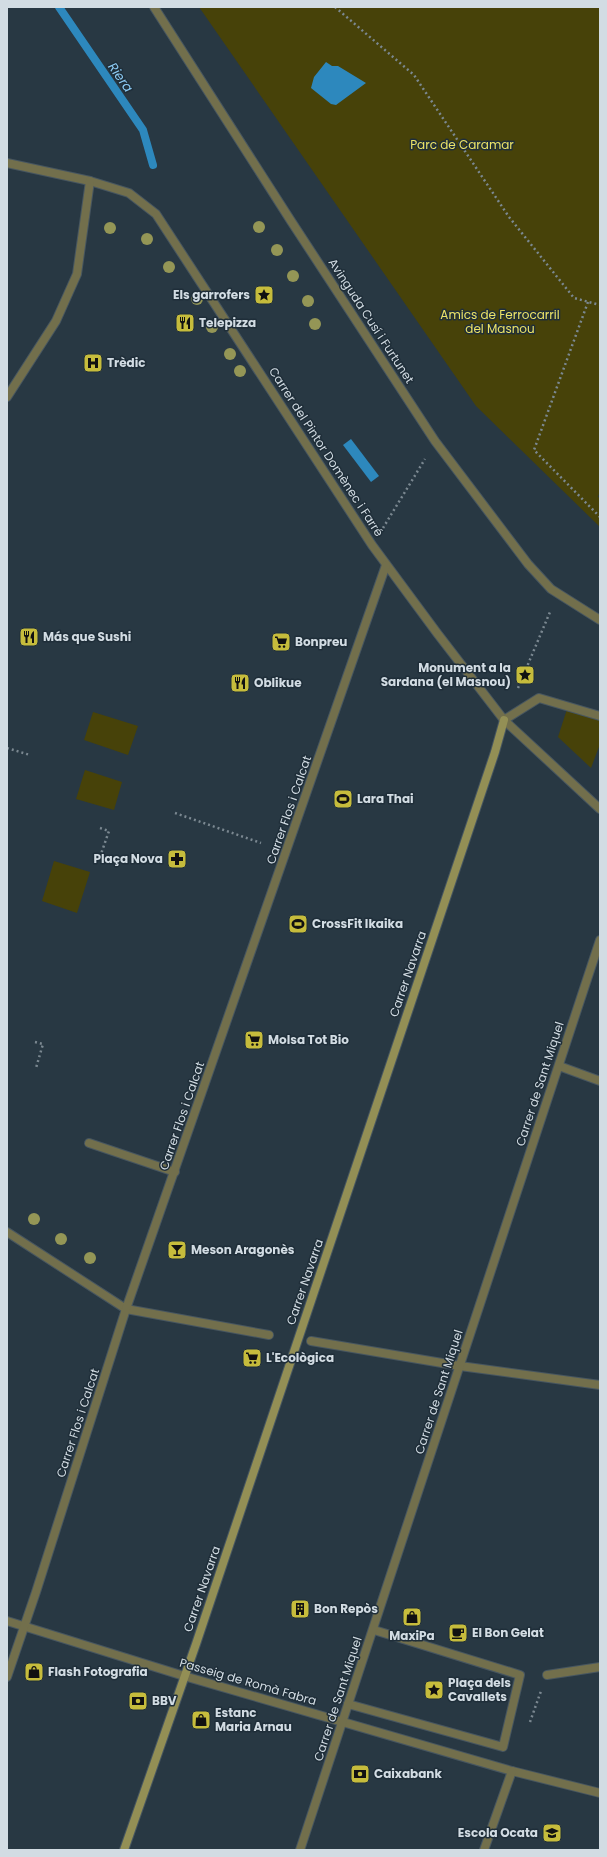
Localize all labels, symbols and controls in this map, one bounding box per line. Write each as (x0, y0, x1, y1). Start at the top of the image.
water label: Riera (103, 58, 138, 96)
park label: Parc de Caramar (410, 136, 514, 153)
street label: Avinguda Cusí i Furtunet (325, 255, 418, 387)
place icon: Els garrofers (253, 284, 275, 306)
place label: Els garrofers (173, 286, 250, 303)
park label: Amics de Ferrocarril del Masnou (440, 306, 560, 337)
restaurant icon: Telepizza (174, 312, 196, 334)
place label: Telepizza (199, 314, 256, 331)
hospital icon: Trèdic (82, 352, 104, 374)
place label: Trèdic (107, 354, 146, 371)
street label: Carrer del Pintor Domènec i Farré (265, 364, 388, 540)
restaurant icon: Más que Sushi (18, 626, 40, 648)
place label: Más que Sushi (43, 628, 131, 645)
supermarket icon: Bonpreu (270, 631, 292, 653)
place label: Bonpreu (295, 633, 347, 650)
place label: Monument a la Sardana (el Masnou) (381, 659, 511, 690)
place icon: Monument a la Sardana (el Masnou) (514, 664, 536, 686)
restaurant icon: Oblikue (229, 672, 251, 694)
place label: Oblikue (254, 674, 302, 691)
street label: Carrer Flos i Calcat (262, 753, 315, 866)
sports icon: Lara Thai (332, 788, 354, 810)
place label: Lara Thai (357, 790, 414, 807)
pharmacy icon: Plaça Nova (166, 848, 188, 870)
place label: Plaça Nova (94, 850, 163, 867)
sports icon: CrossFit Ikaika (287, 913, 309, 935)
place label: CrossFit Ikaika (312, 915, 403, 932)
street label: Carrer Navarra (385, 929, 430, 1019)
street label: Carrer de Sant Miquel (511, 1019, 568, 1148)
supermarket icon: Molsa Tot Bio (243, 1029, 265, 1051)
place label: Molsa Tot Bio (268, 1031, 349, 1048)
street label: Carrer Flos i Calcat (155, 1059, 208, 1172)
street label: Carrer Navarra (282, 1237, 327, 1327)
bar icon: Meson Aragonès (166, 1239, 188, 1261)
place label: Meson Aragonès (191, 1241, 295, 1258)
street label: Carrer de Sant Miquel (410, 1327, 467, 1456)
supermarket icon: L'Ecològica (241, 1347, 263, 1369)
place label: L'Ecològica (266, 1349, 334, 1366)
street label: Carrer Flos i Calcat (52, 1366, 103, 1480)
street label: Carrer Navarra (179, 1544, 224, 1634)
building icon: Bon Repòs (289, 1598, 311, 1620)
place label: Bon Repòs (314, 1600, 378, 1617)
shop icon: MaxiPa (401, 1606, 423, 1628)
cafe icon: El Bon Gelat (447, 1622, 469, 1644)
place label: El Bon Gelat (472, 1624, 544, 1641)
place label: MaxiPa (389, 1627, 435, 1644)
street label: Carrer de Sant Miquel (309, 1634, 366, 1763)
street label: Passeig de Romà Fabra (178, 1654, 319, 1709)
shop icon: Flash Fotografia (23, 1661, 45, 1683)
place label: Flash Fotografia (48, 1663, 148, 1680)
place label: Plaça dels Cavallets (448, 1674, 511, 1705)
place icon: Plaça dels Cavallets (423, 1679, 445, 1701)
bank icon: BBV (127, 1690, 149, 1712)
place label: BBV (152, 1692, 177, 1709)
place label: Estanc Maria Arnau (215, 1704, 292, 1735)
shop icon: Estanc Maria Arnau (190, 1709, 212, 1731)
bank icon: Caixabank (349, 1763, 371, 1785)
place label: Caixabank (374, 1765, 442, 1782)
school or university icon: Escola Ocata (541, 1822, 563, 1844)
place label: Escola Ocata (458, 1824, 538, 1841)

